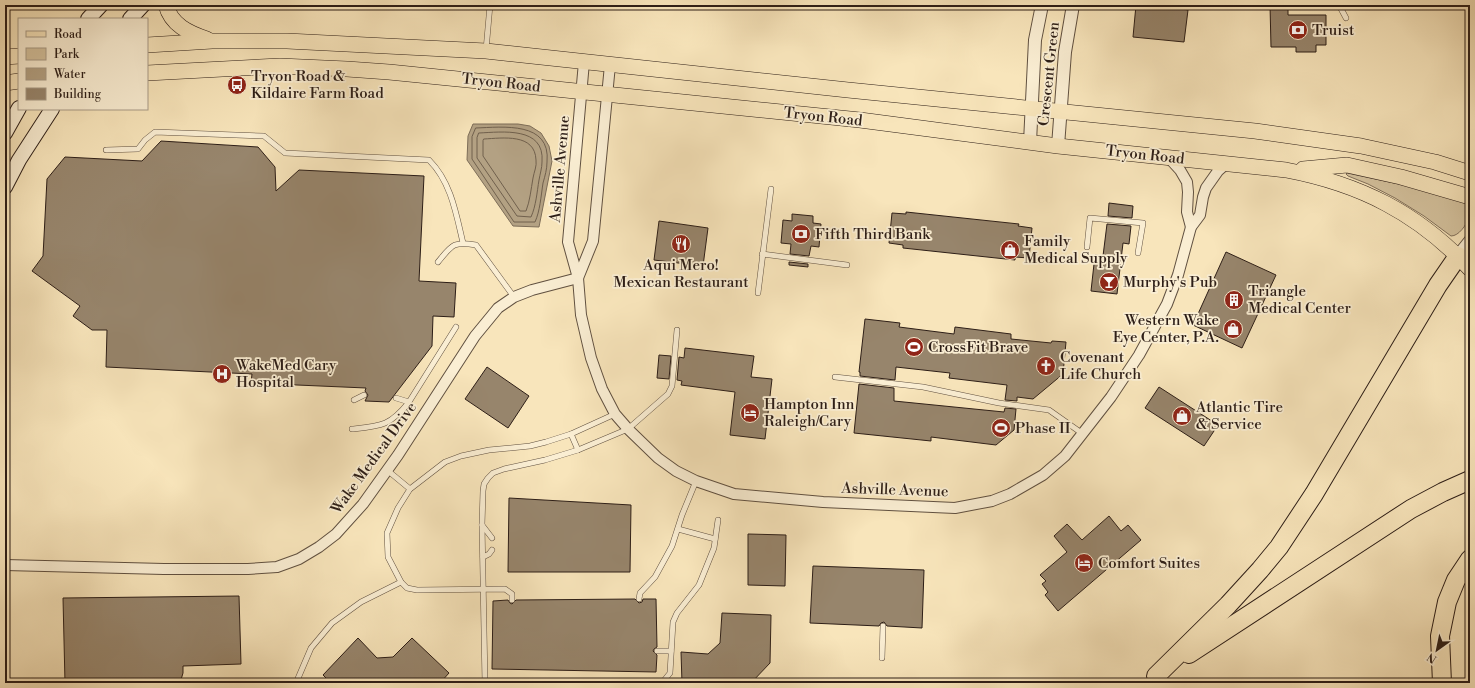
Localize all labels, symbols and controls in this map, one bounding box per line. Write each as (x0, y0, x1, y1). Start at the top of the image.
legend (18, 18, 148, 110)
bank icon: Truist (1287, 19, 1309, 41)
street label: Crescent Green (1034, 21, 1064, 127)
place label: Truist (1312, 21, 1355, 40)
text: Road (54, 27, 82, 42)
text: Park (54, 47, 80, 62)
text: Water (53, 67, 86, 82)
place label: Tryon Road & Kildaire Farm Road (251, 67, 384, 103)
street label: Tryon Road (461, 69, 542, 97)
bus stop icon: Tryon Road & Kildaire Farm Road (226, 74, 248, 96)
text: Building (53, 87, 102, 102)
street label: Tryon Road (783, 103, 864, 131)
street label: Ashville Avenue (546, 115, 574, 224)
street label: Tryon Road (1105, 141, 1186, 169)
bank icon: Fifth Third Bank (790, 223, 812, 245)
place label: Fifth Third Bank (815, 225, 931, 244)
place label: Family Medical Supply (1024, 232, 1128, 268)
restaurant icon: Aqui Mero! Mexican Restaurant (670, 233, 692, 255)
shop icon: Family Medical Supply (999, 239, 1021, 261)
place label: Aqui Mero! Mexican Restaurant (614, 256, 749, 292)
bar icon: Murphy's Pub (1098, 271, 1120, 293)
place label: Murphy's Pub (1123, 273, 1217, 292)
place label: Triangle Medical Center (1248, 282, 1352, 318)
building icon: Triangle Medical Center (1223, 289, 1245, 311)
place label: Western Wake Eye Center, P.A. (1113, 311, 1219, 347)
shop icon: Western Wake Eye Center, P.A. (1222, 318, 1244, 340)
sports icon: CrossFit Brave (903, 336, 925, 358)
place label: CrossFit Brave (928, 338, 1028, 357)
place label: Covenant Life Church (1060, 348, 1141, 384)
church icon: Covenant Life Church (1035, 355, 1057, 377)
place label: WakeMed Cary Hospital (235, 356, 337, 392)
hospital icon: WakeMed Cary Hospital (211, 363, 233, 385)
place label: Hampton Inn Raleigh/Cary (764, 395, 855, 431)
street label: Wake Medical Drive (326, 398, 421, 519)
place label: Atlantic Tire & Service (1195, 398, 1283, 434)
hotel icon: Hampton Inn Raleigh/Cary (739, 402, 761, 424)
shop icon: Atlantic Tire & Service (1171, 405, 1193, 427)
sports icon: Phase II (990, 417, 1012, 439)
place label: Phase II (1015, 419, 1071, 438)
street label: Ashville Avenue (840, 479, 949, 501)
hotel icon: Comfort Suites (1073, 552, 1095, 574)
place label: Comfort Suites (1098, 554, 1200, 573)
north arrow (1417, 630, 1457, 670)
text: N (1424, 649, 1440, 666)

